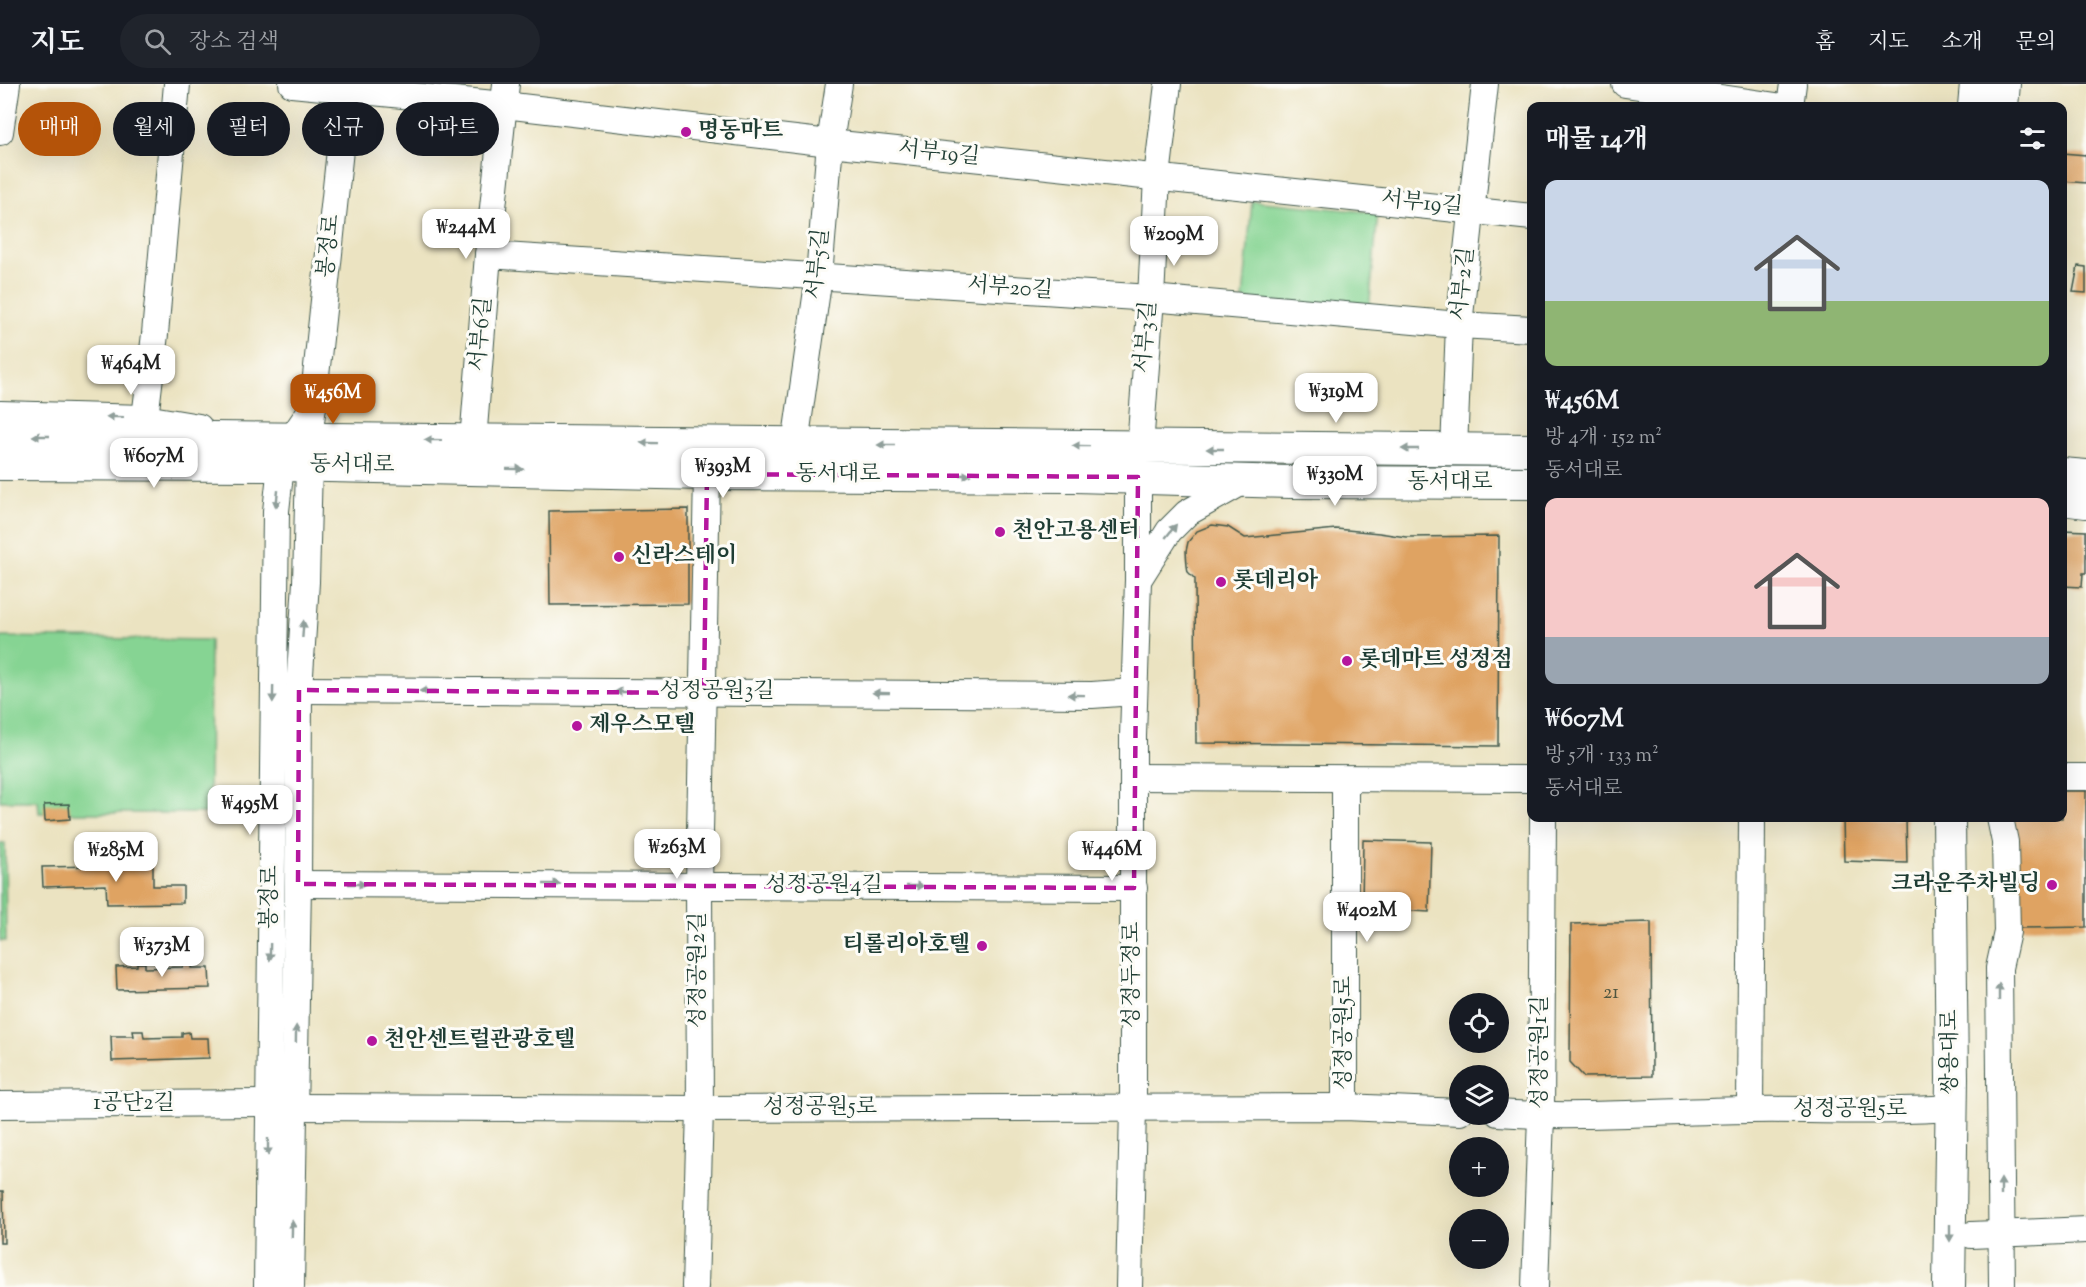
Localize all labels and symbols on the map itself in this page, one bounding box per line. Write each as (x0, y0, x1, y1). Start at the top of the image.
place label: 명동마트 (698, 116, 784, 148)
marker: 명동마트 (679, 125, 693, 139)
street label: 서부19길 (897, 134, 981, 174)
street label: 서부19길 (1380, 184, 1464, 224)
pin: ₩244M (424, 209, 508, 260)
street label: 봉정로 (311, 213, 349, 279)
pin: ₩209M (1132, 216, 1216, 267)
street label: 서부5길 (799, 227, 839, 301)
street label: 서부2길 (1444, 245, 1484, 323)
street label: 서부20길 (966, 270, 1054, 308)
street label: 서부6길 (463, 295, 501, 373)
street label: 서부3길 (1128, 299, 1166, 375)
pin: ₩464M (89, 345, 173, 396)
pin: ₩319M (1294, 373, 1378, 424)
pin: ₩456M (291, 374, 375, 425)
one-way arrow (105, 412, 124, 422)
one-way arrow (31, 431, 50, 441)
one-way arrow (424, 435, 443, 445)
pin: ₩607M (112, 438, 196, 489)
one-way arrow (640, 438, 659, 447)
one-way arrow (877, 440, 896, 450)
one-way arrow (1072, 441, 1091, 451)
one-way arrow (1206, 444, 1225, 453)
one-way arrow (1401, 444, 1420, 454)
pin: ₩393M (681, 448, 765, 499)
street label: 동서대로 (309, 449, 395, 483)
pin: ₩330M (1293, 456, 1377, 507)
street label: 동서대로 (795, 459, 881, 491)
one-way arrow (505, 465, 524, 474)
street label: 동서대로 (1407, 467, 1493, 499)
one-way arrow (952, 470, 971, 480)
one-way arrow (272, 490, 282, 509)
place label: 천안고용센터 (1012, 516, 1140, 548)
one-way arrow (1164, 523, 1177, 539)
marker: 천안고용센터 (993, 525, 1007, 539)
place label: 신라스테이 (631, 541, 737, 573)
marker: 신라스테이 (612, 550, 626, 564)
place label: 롯데리아 (1233, 566, 1319, 598)
marker: 롯데리아 (1214, 575, 1228, 589)
one-way arrow (299, 619, 308, 638)
place label: 롯데마트 성정점 (1359, 645, 1512, 677)
marker: 롯데마트 성정점 (1340, 654, 1354, 668)
street label: 성정공원3길 (659, 676, 775, 708)
one-way arrow (268, 685, 277, 704)
one-way arrow (418, 686, 437, 695)
one-way arrow (613, 687, 632, 697)
one-way arrow (871, 688, 890, 698)
one-way arrow (1066, 690, 1085, 700)
place label: 제우스모텔 (589, 710, 695, 742)
marker: 제우스모텔 (570, 719, 584, 733)
pin: ₩495M (208, 785, 292, 836)
pin: ₩263M (635, 829, 719, 880)
pin: ₩446M (1070, 831, 1154, 882)
pin: ₩285M (74, 832, 158, 883)
street label: 봉정로 (254, 865, 288, 929)
place label: 크라운주차빌딩 (1891, 869, 2040, 901)
street label: 성정공원4길 (765, 870, 883, 902)
marker: 크라운주차빌딩 (2045, 878, 2059, 892)
one-way arrow (347, 879, 366, 889)
one-way arrow (542, 879, 561, 889)
one-way arrow (905, 881, 924, 891)
pin: ₩402M (1325, 892, 1409, 943)
street label: 성정공원2길 (683, 912, 715, 1028)
street label: 성정두정로 (1117, 922, 1149, 1028)
pin: ₩373M (120, 927, 204, 978)
place label: 티롤리아호텔 (842, 930, 970, 962)
marker: 티롤리아호텔 (975, 939, 989, 953)
one-way arrow (265, 943, 275, 962)
street label: 성정공원5로 (1329, 976, 1361, 1090)
house number: 21 (1603, 979, 1619, 1008)
one-way arrow (1994, 982, 2004, 1001)
street label: 성정공원1길 (1525, 995, 1557, 1109)
street label: 쌍용대로 (1935, 1009, 1967, 1095)
one-way arrow (291, 1024, 300, 1043)
place label: 천안센트럴관광호텔 (384, 1025, 575, 1057)
marker: 천안센트럴관광호텔 (365, 1034, 379, 1048)
street label: 1공단2길 (93, 1088, 175, 1120)
street label: 성정공원5로 (763, 1092, 877, 1124)
street label: 성정공원5로 (1793, 1094, 1907, 1126)
one-way arrow (263, 1138, 273, 1157)
one-way arrow (1996, 1177, 2005, 1196)
one-way arrow (287, 1219, 297, 1238)
one-way arrow (1945, 1223, 1954, 1242)

